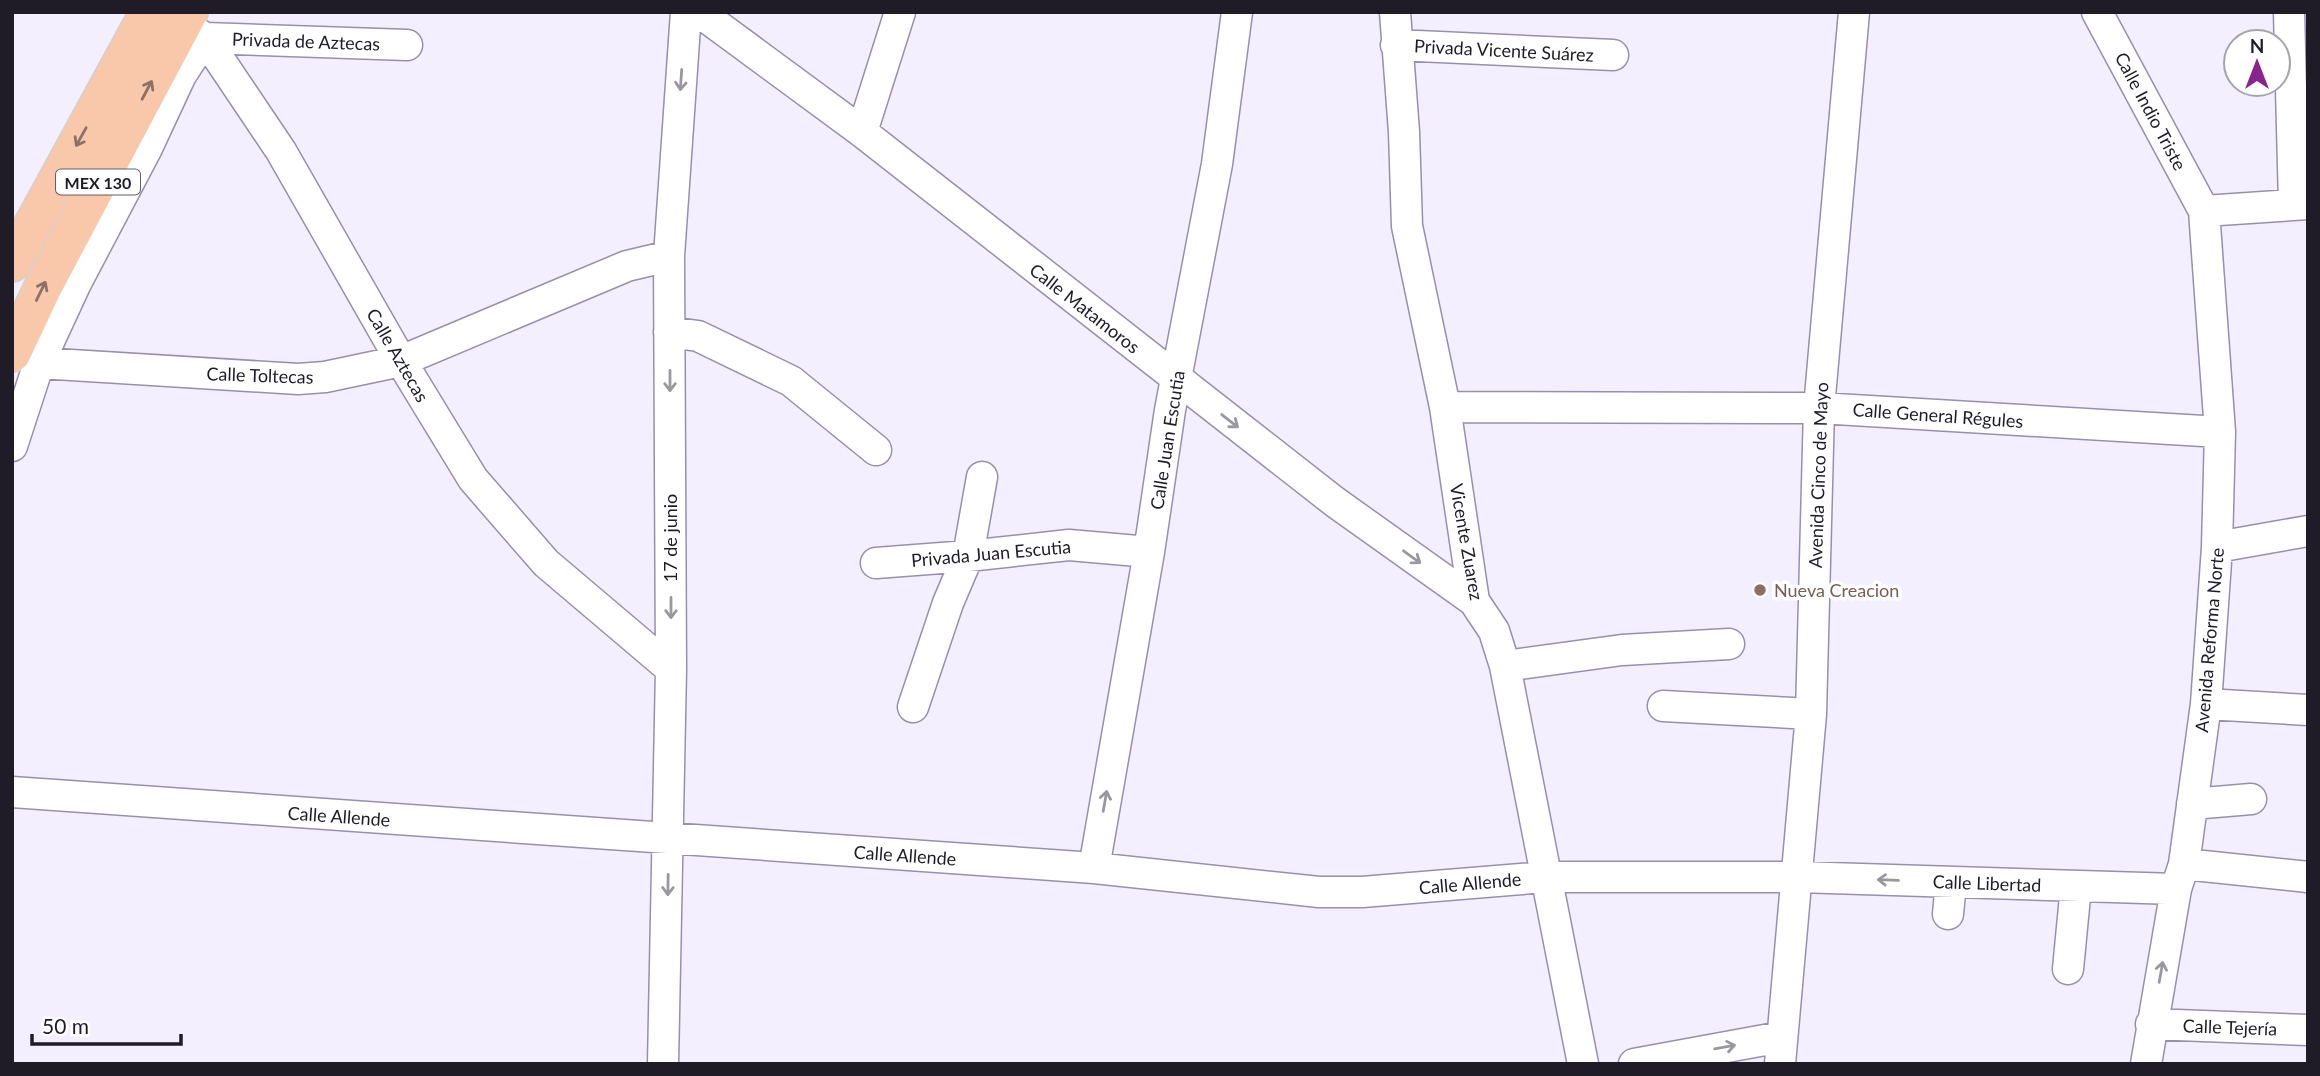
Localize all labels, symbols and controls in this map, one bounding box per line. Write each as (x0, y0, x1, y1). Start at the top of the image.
street label: Privada de Aztecas (231, 27, 381, 55)
north arrow (2222, 28, 2292, 98)
street label: Privada Vicente Suárez (1414, 34, 1594, 66)
text: N (2250, 34, 2264, 57)
street label: Calle Indio Triste (2111, 48, 2191, 174)
one-way arrow (674, 69, 687, 91)
one-way arrow (140, 80, 154, 101)
one-way arrow (74, 126, 88, 146)
road number: MEX 130 (56, 170, 140, 194)
street label: Calle Matamoros (1026, 258, 1145, 358)
one-way arrow (35, 281, 48, 302)
street label: Calle Aztecas (362, 304, 434, 406)
street label: Calle Toltecas (206, 362, 314, 388)
one-way arrow (663, 369, 677, 392)
street label: Calle Juan Escutia (1145, 369, 1189, 511)
street label: Avenida Cinco de Mayo (1804, 382, 1832, 568)
street label: Calle General Régules (1852, 398, 2024, 432)
one-way arrow (1221, 413, 1239, 428)
street label: Vicente Zuarez (1446, 482, 1488, 602)
street label: 17 de junio (659, 494, 681, 582)
street label: Privada Juan Escutia (910, 535, 1072, 571)
street label: Avenida Reforma Norte (2190, 547, 2228, 733)
one-way arrow (1402, 550, 1421, 564)
place label: Nueva Creacion (1774, 579, 1899, 601)
marker: Nueva Creacion (1752, 582, 1768, 598)
one-way arrow (664, 597, 678, 620)
one-way arrow (1099, 790, 1112, 813)
street label: Calle Allende (287, 801, 391, 831)
street label: Calle Allende (853, 840, 957, 870)
street label: Calle Allende (1418, 868, 1522, 898)
street label: Calle Libertad (1932, 870, 2042, 896)
one-way arrow (661, 873, 674, 896)
one-way arrow (1876, 873, 1899, 886)
one-way arrow (2155, 961, 2168, 984)
scale bar (32, 1002, 180, 1046)
text: 50 m (42, 1013, 89, 1038)
street label: Calle Tejería (2182, 1014, 2278, 1040)
one-way arrow (1713, 1040, 1736, 1053)

